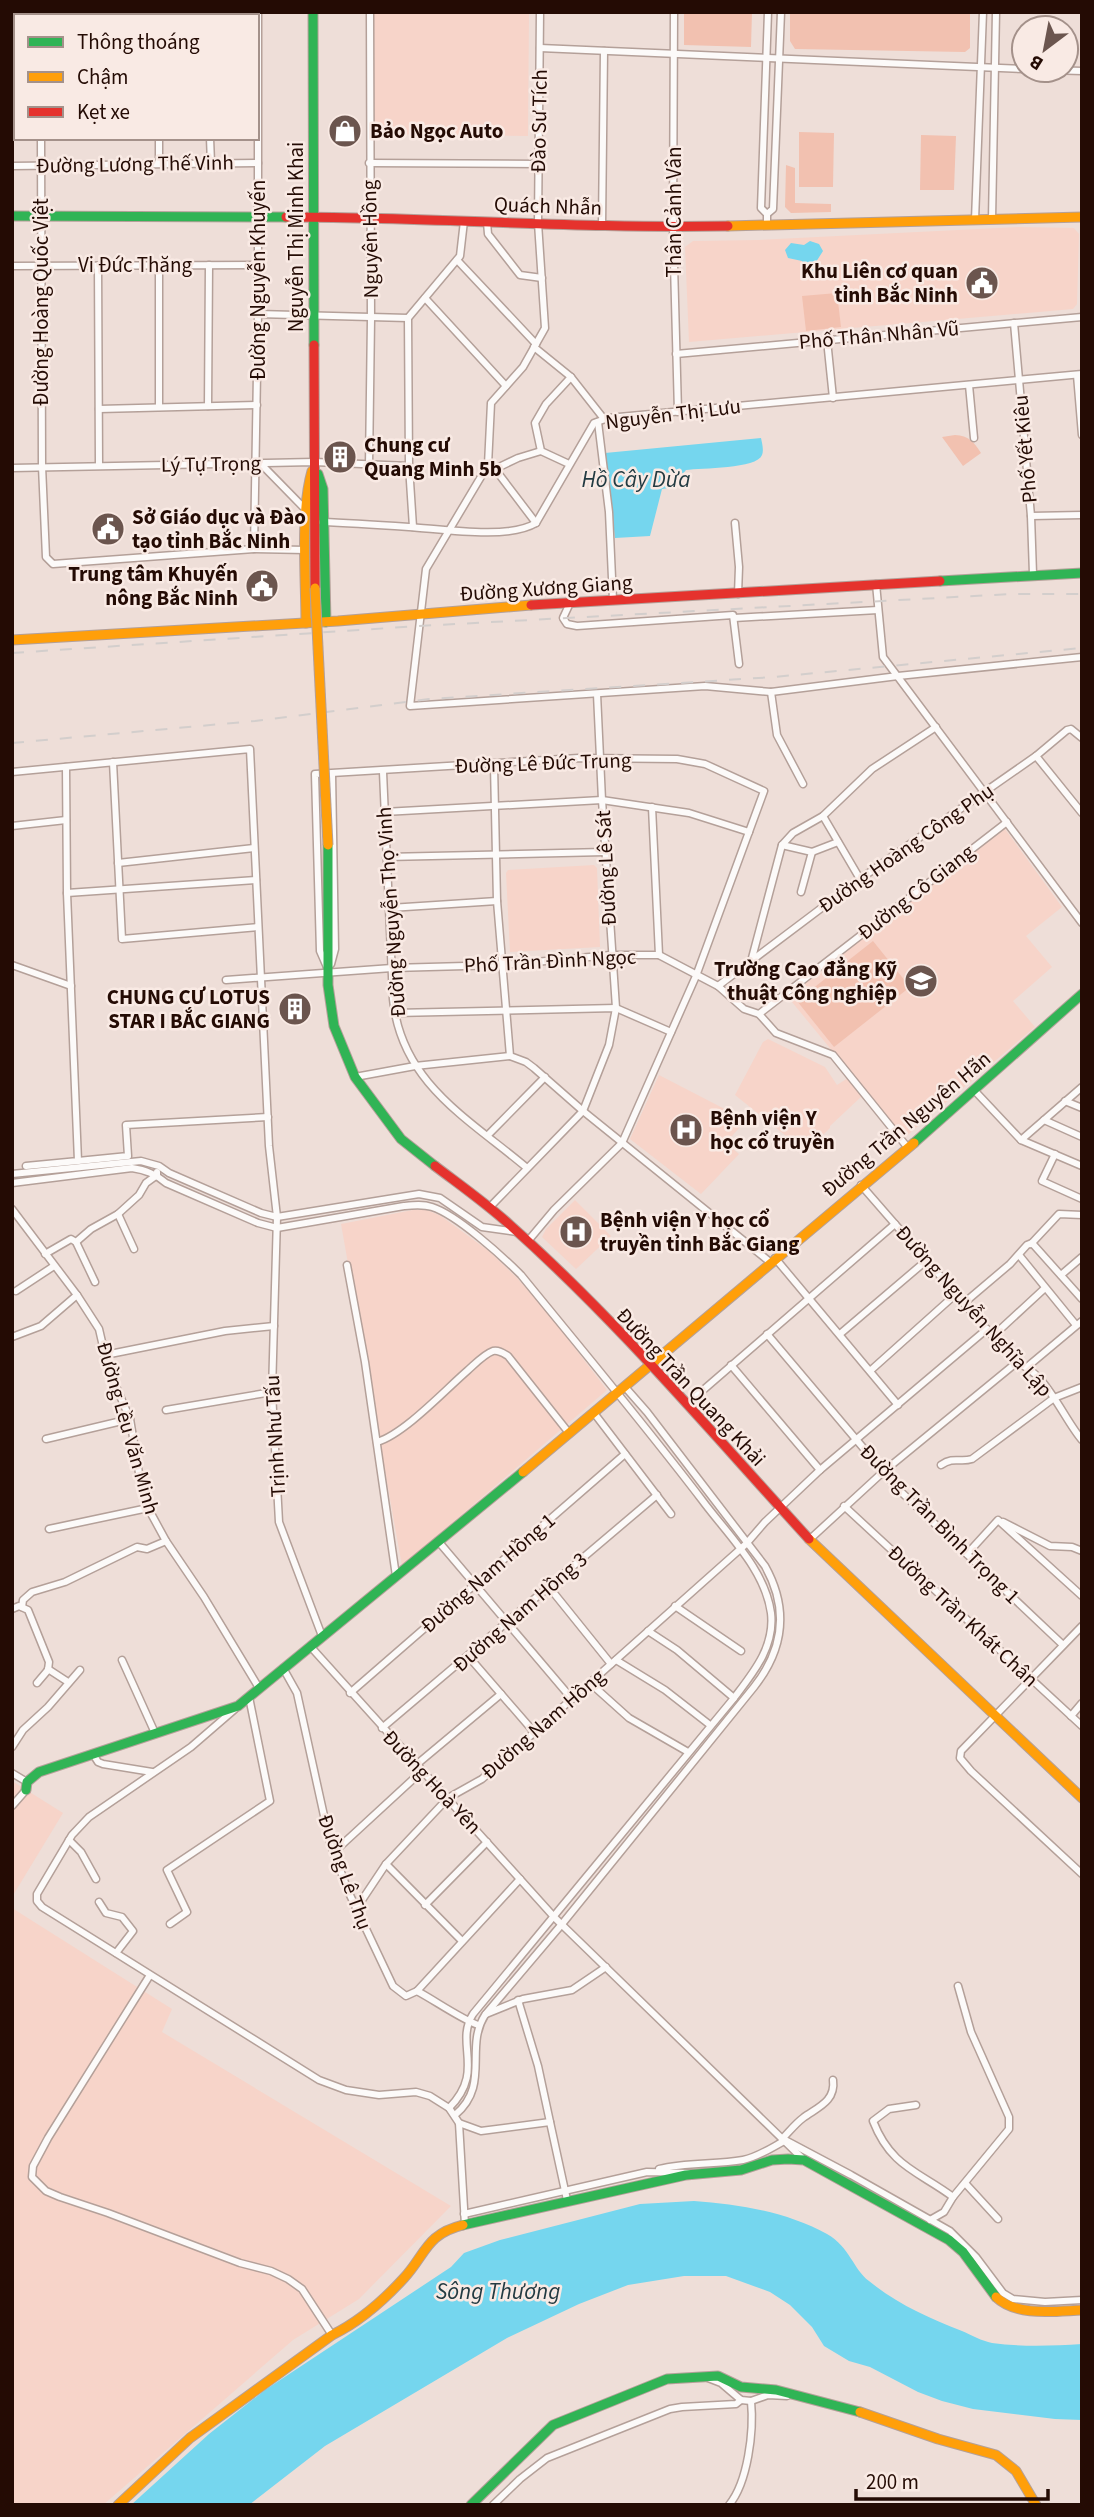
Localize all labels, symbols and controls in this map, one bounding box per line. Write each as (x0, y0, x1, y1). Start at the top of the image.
legend (14, 14, 259, 140)
north arrow (1010, 14, 1080, 84)
text: Thông thoáng (77, 27, 200, 57)
text: B (1025, 48, 1049, 77)
text: Chậm (77, 62, 128, 92)
street label: Đào Sư Tích (523, 69, 555, 173)
text: Kẹt xe (77, 97, 130, 127)
shop icon: Bảo Ngọc Auto (326, 112, 364, 150)
place label: Bảo Ngọc Auto (370, 116, 503, 146)
street label: Nguyễn Thị Minh Khai (281, 142, 311, 332)
street label: Thân Cảnh Vân (659, 146, 689, 278)
street label: Đường Lương Thế Vinh (36, 147, 234, 181)
street label: Nguyên Hồng (354, 179, 386, 299)
street label: Đường Nguyễn Khuyến (243, 180, 273, 380)
street label: Quách Nhẫn (493, 189, 603, 223)
street label: Đường Hoàng Quốc Việt (26, 198, 56, 406)
street label: Vi Đức Thăng (78, 250, 192, 280)
place label: Khu Liên cơ quan tỉnh Bắc Ninh (801, 256, 958, 310)
public building icon: Khu Liên cơ quan tỉnh Bắc Ninh (963, 264, 1001, 302)
street label: Phố Thân Nhân Vũ (798, 313, 960, 357)
street label: Nguyễn Thị Lưu (604, 391, 742, 437)
street label: Phố Yết Kiêu (1005, 394, 1045, 504)
place label: Chung cư Quang Minh 5b (364, 430, 502, 484)
building icon: Chung cư Quang Minh 5b (321, 438, 359, 476)
street label: Lý Tự Trọng (161, 448, 262, 480)
water label: Hồ Cây Dừa (581, 463, 691, 496)
place label: Sở Giáo dục và Đào tạo tỉnh Bắc Ninh (132, 502, 306, 556)
public building icon: Sở Giáo dục và Đào tạo tỉnh Bắc Ninh (89, 510, 127, 548)
place label: Trung tâm Khuyến nông Bắc Ninh (68, 559, 238, 613)
public building icon: Trung tâm Khuyến nông Bắc Ninh (243, 567, 281, 605)
street label: Đường Xương Giang (459, 567, 634, 609)
street label: Đường Lê Đức Trung (454, 745, 632, 781)
street label: Đường Hoàng Công Phụ (812, 776, 1000, 920)
street label: Đường Nguyễn Thọ Vinh (369, 806, 413, 1018)
street label: Đường Lê Sát (588, 809, 624, 927)
street label: Đường Cô Giang (851, 837, 981, 947)
street label: Phố Trần Đình Ngọc (463, 941, 637, 980)
place label: Trường Cao đẳng Kỹ thuật Công nghiệp (714, 954, 897, 1008)
school or university icon: Trường Cao đẳng Kỹ thuật Công nghiệp (902, 962, 940, 1000)
place label: CHUNG CƯ LOTUS STAR I BẮC GIANG (107, 982, 270, 1036)
building icon: CHUNG CƯ LOTUS STAR I BẮC GIANG (276, 990, 314, 1028)
street label: Đường Trần Nguyên Hãn (815, 1044, 997, 1204)
place label: Bệnh viện Y học cổ truyền (710, 1103, 835, 1157)
hospital icon: Bệnh viện Y học cổ truyền (667, 1111, 705, 1149)
place label: Bệnh viện Y học cổ truyền tỉnh Bắc Giang (600, 1205, 800, 1259)
hospital icon: Bệnh viện Y học cổ truyền tỉnh Bắc Giang (557, 1213, 595, 1251)
street label: Đường Nguyễn Nghĩa Lập (889, 1219, 1059, 1403)
street label: Đường Trần Quang Khải (609, 1301, 773, 1473)
street label: Đường Lều Văn Minh (89, 1338, 167, 1518)
street label: Trịnh Như Tấu (257, 1374, 293, 1498)
street label: Đường Trần Bình Trọng 1 (853, 1437, 1027, 1611)
street label: Đường Nam Hồng 1 (414, 1506, 562, 1640)
street label: Đường Trần Khát Chân (881, 1538, 1045, 1694)
street label: Đường Nam Hồng 3 (446, 1545, 594, 1679)
street label: Đường Nam Hồng (475, 1661, 612, 1786)
street label: Đường Hoà Yên (376, 1723, 488, 1841)
street label: Đường Lê Thụ (310, 1810, 380, 1934)
water label: Sông Thương (436, 2275, 560, 2308)
scale bar (856, 2458, 1048, 2502)
text: 200 m (866, 2467, 919, 2497)

